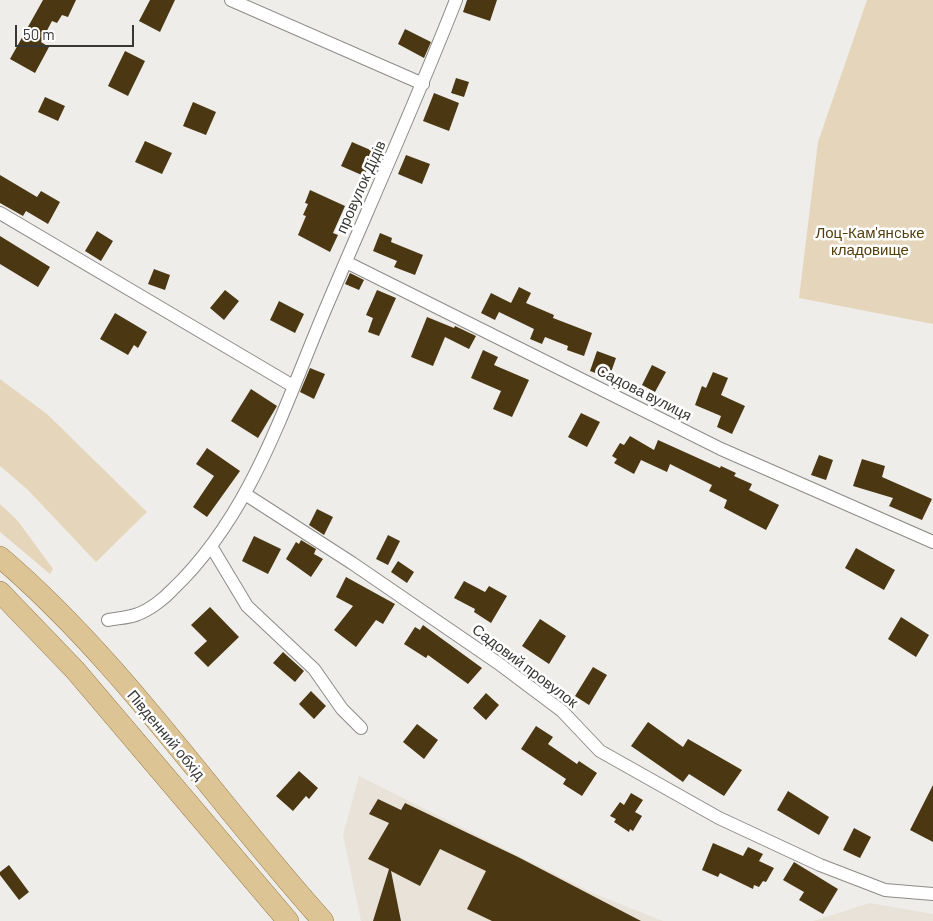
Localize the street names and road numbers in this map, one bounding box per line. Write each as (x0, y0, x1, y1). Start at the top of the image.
street label: провулок Дідів (332, 138, 390, 236)
street label: Садова вулиця (593, 361, 695, 425)
street label: Садовий провулок (469, 620, 581, 712)
street label: Південний обхід (123, 687, 209, 783)

